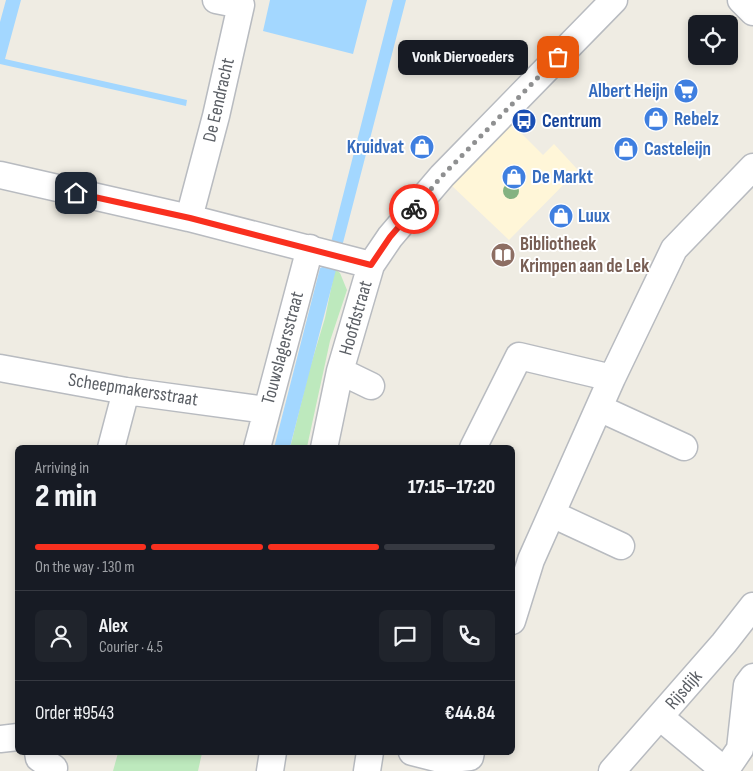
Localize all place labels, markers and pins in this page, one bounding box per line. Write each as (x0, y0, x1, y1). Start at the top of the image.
pin (537, 36, 579, 78)
callout: Vonk Diervoeders (398, 40, 528, 74)
supermarket icon: Albert Heijn (673, 78, 699, 104)
place label: Albert Heijn (588, 80, 668, 103)
shop icon: Rebelz (643, 106, 669, 132)
bus stop icon: Centrum (511, 108, 537, 134)
place label: Rebelz (674, 108, 719, 131)
place label: Centrum (542, 110, 601, 133)
shop icon: Kruidvat (409, 134, 435, 160)
place label: Kruidvat (347, 136, 404, 159)
shop icon: Casteleijn (613, 136, 639, 162)
place label: Casteleijn (644, 138, 711, 161)
shop icon: De Markt (501, 164, 527, 190)
place label: De Markt (532, 166, 593, 189)
pin (55, 172, 97, 214)
shop icon: Luux (548, 203, 574, 229)
place label: Luux (578, 205, 610, 228)
place label: Bibliotheek Krimpen aan de Lek (520, 233, 649, 278)
library icon: Bibliotheek Krimpen aan de Lek (490, 242, 516, 268)

